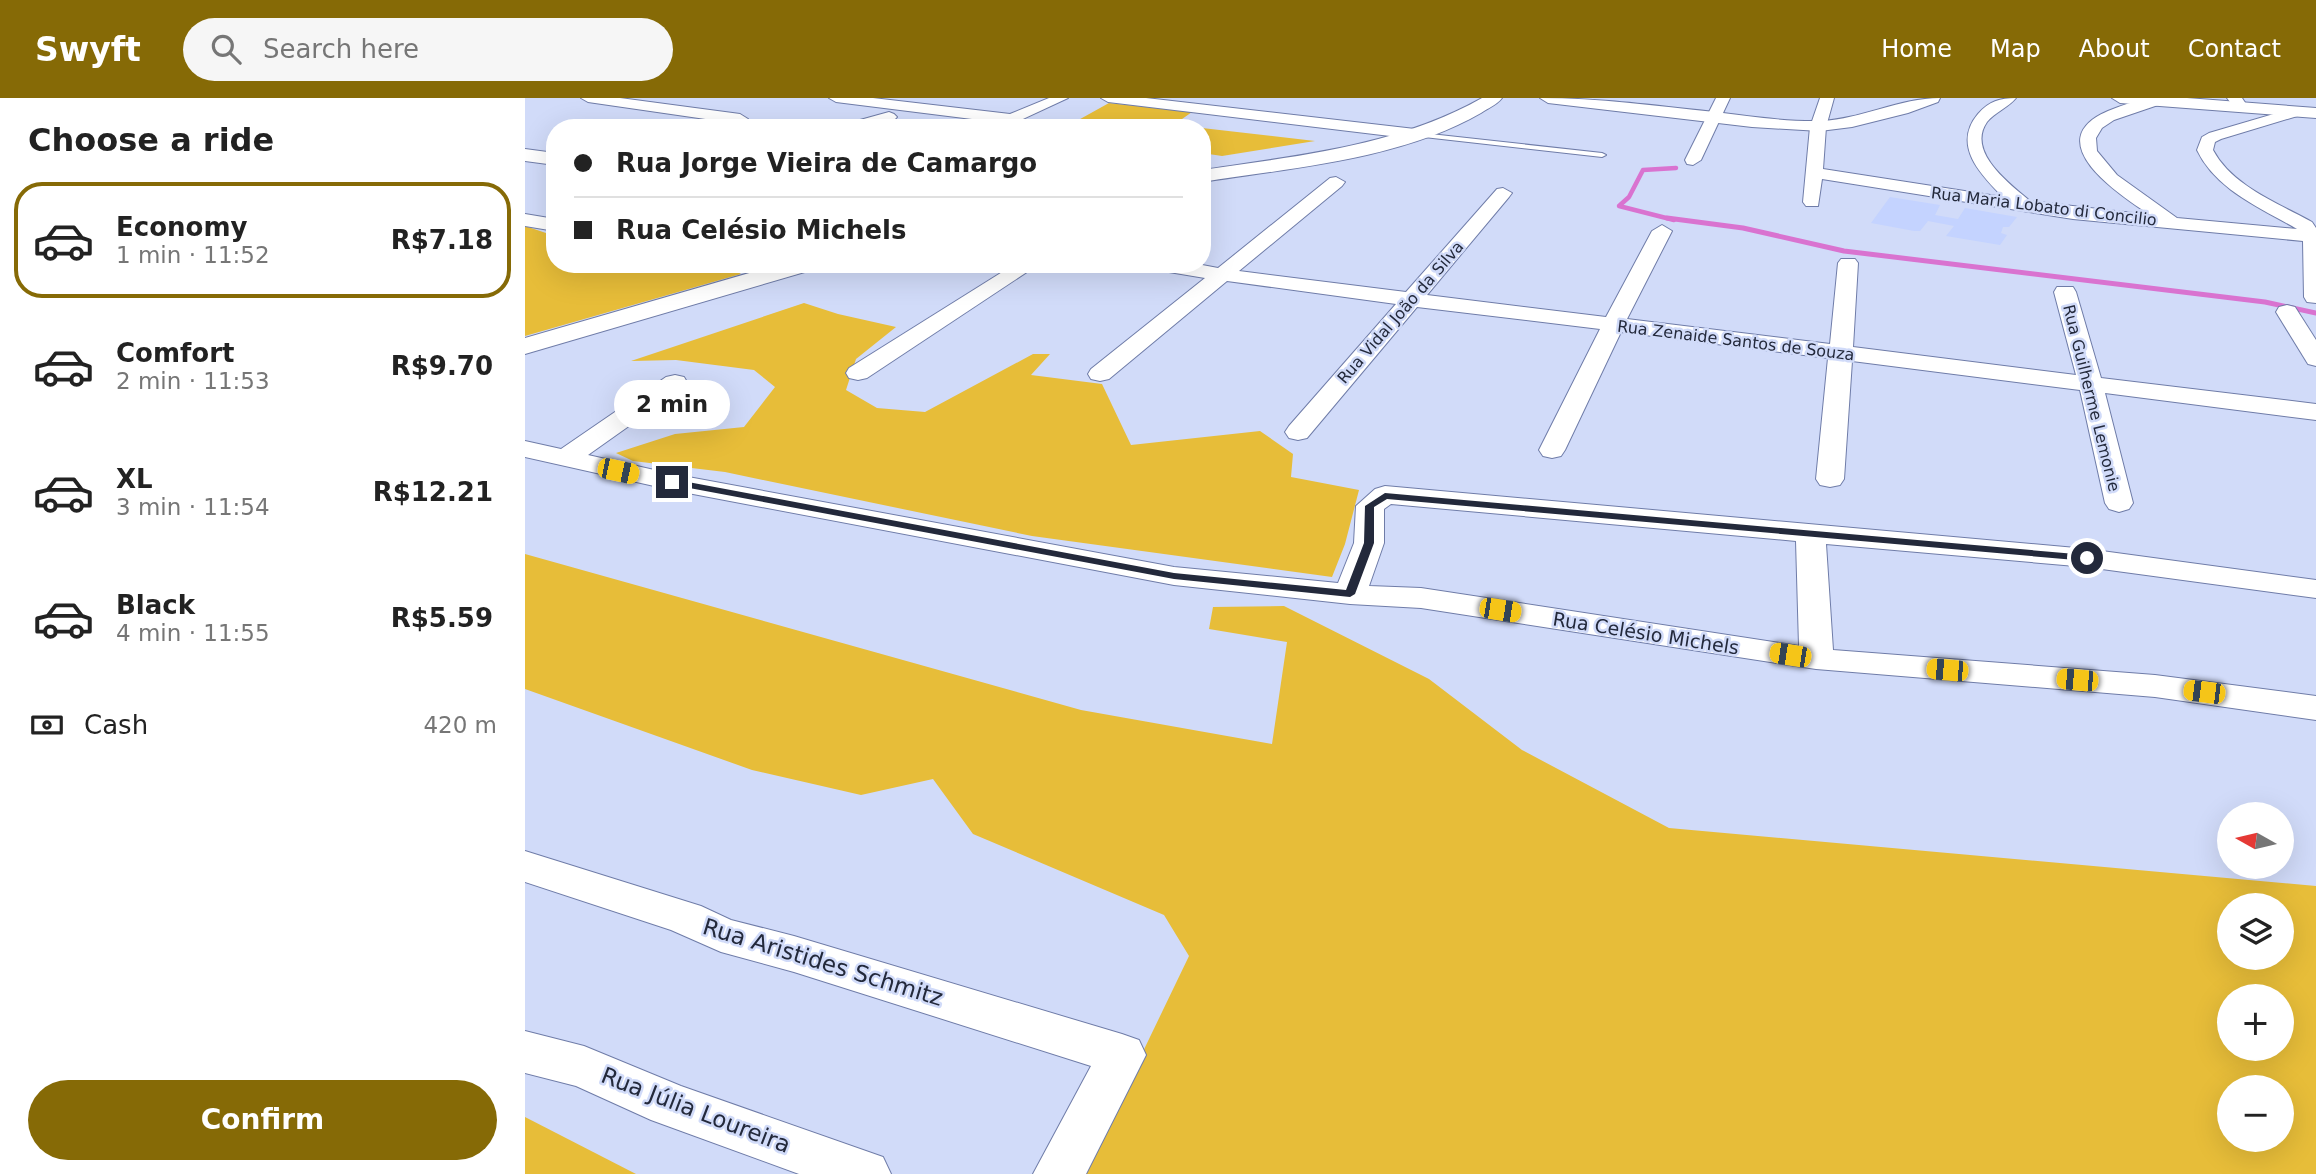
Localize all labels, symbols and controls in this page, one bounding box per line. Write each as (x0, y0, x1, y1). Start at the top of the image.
search box (183, 18, 673, 81)
text: Swyft (35, 30, 141, 69)
icon: search (207, 30, 245, 68)
text: Search here (263, 34, 419, 64)
text: Home (1881, 35, 1952, 63)
text: Map (1990, 35, 2041, 63)
text: About (2079, 35, 2150, 63)
text: Contact (2188, 35, 2281, 63)
text: Choose a ride (28, 121, 274, 159)
text: Rua Jorge Vieira de Camargo (616, 148, 1037, 178)
street label: Rua Maria Lobato di Concilio (1930, 183, 2158, 230)
icon: car (32, 209, 95, 272)
text: Economy (116, 212, 247, 242)
text: Rua Celésio Michels (616, 215, 906, 245)
text: R$7.18 (391, 225, 493, 255)
street label: Rua Vidal João da Silva (1333, 237, 1467, 387)
text: 1 min · 11:52 (116, 242, 270, 268)
street label: Rua Guilherme Lemonie (2059, 303, 2124, 494)
street label: Rua Zenaide Santos de Souza (1616, 317, 1856, 364)
icon: car (32, 335, 95, 398)
text: Comfort (116, 338, 234, 368)
text: R$9.70 (391, 351, 493, 381)
text: 2 min · 11:53 (116, 368, 270, 394)
callout: 2 min (614, 380, 730, 430)
text: 2 min (636, 391, 708, 417)
car (596, 456, 641, 486)
icon: car (32, 461, 95, 524)
text: XL (116, 464, 153, 494)
route end (656, 466, 688, 498)
text: R$12.21 (373, 477, 493, 507)
text: 3 min · 11:54 (116, 494, 270, 520)
route start (2071, 542, 2103, 574)
icon: car (32, 587, 95, 650)
text: Black (116, 590, 195, 620)
car (1478, 596, 1523, 624)
text: R$5.59 (391, 603, 493, 633)
street label: Rua Celésio Michels (1551, 607, 1741, 659)
text: 4 min · 11:55 (116, 620, 270, 646)
car (1768, 641, 1813, 669)
car (1926, 658, 1969, 682)
car (2056, 668, 2099, 692)
car (2182, 679, 2227, 705)
icon: cash (28, 706, 66, 744)
text: Cash (84, 710, 148, 740)
text: 420 m (423, 712, 497, 738)
north arrow (2217, 802, 2294, 878)
map controls (2217, 802, 2294, 1152)
button: layers (2217, 893, 2294, 970)
street label: Rua Aristides Schmitz (700, 913, 946, 1011)
button: + (2217, 984, 2294, 1061)
street label: Rua Júlia Loureira (598, 1062, 794, 1158)
button: − (2217, 1075, 2294, 1152)
button: Confirm (28, 1080, 497, 1160)

